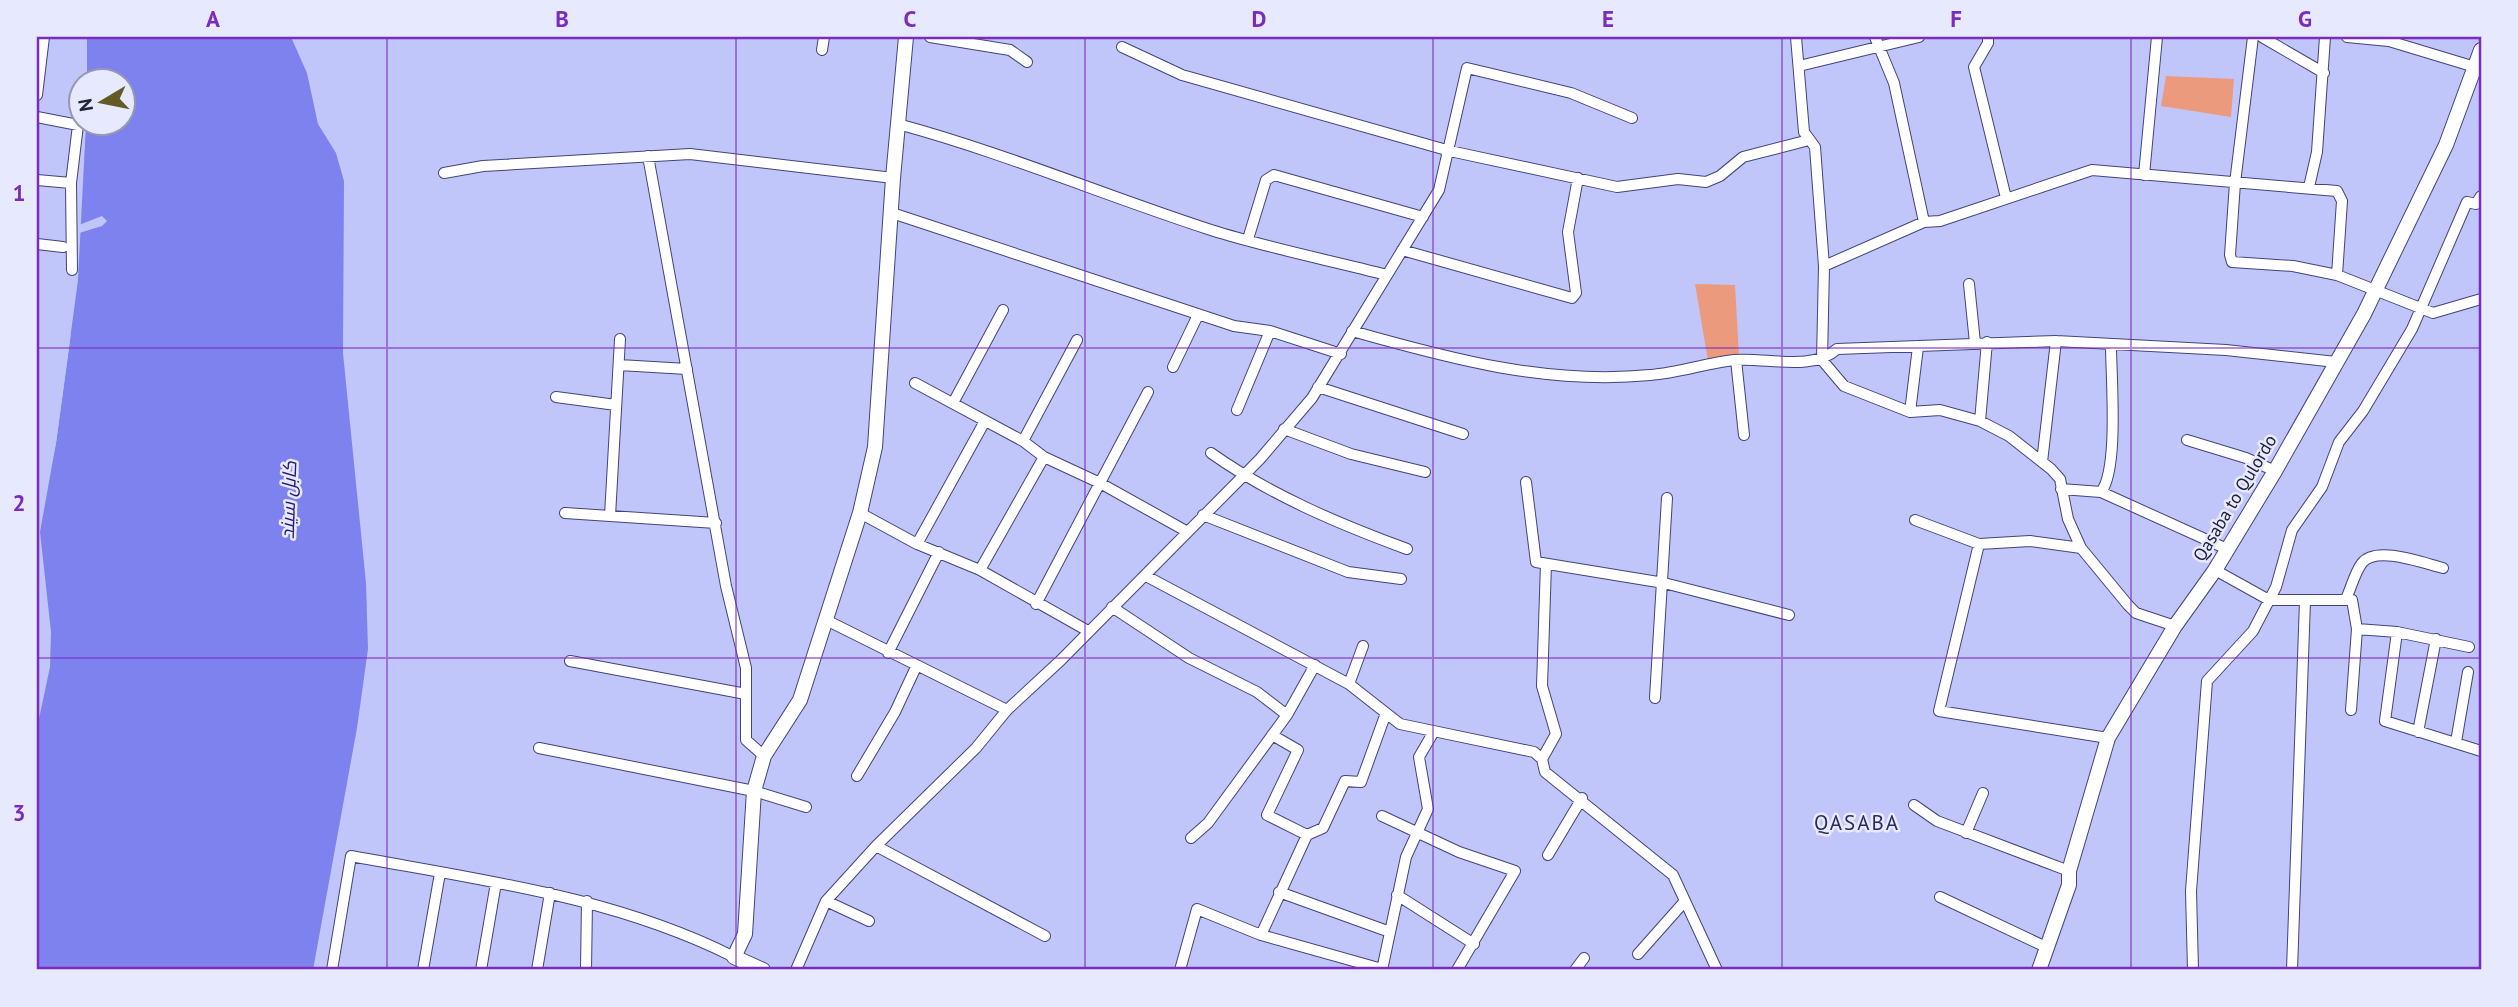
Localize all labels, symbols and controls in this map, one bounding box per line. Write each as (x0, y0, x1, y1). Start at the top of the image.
text: A (206, 4, 220, 33)
text: B (555, 4, 569, 33)
text: C (904, 4, 917, 33)
text: D (1252, 4, 1266, 33)
text: E (1602, 4, 1614, 33)
text: F (1950, 4, 1962, 33)
text: G (2298, 4, 2312, 33)
north arrow (66, 66, 136, 136)
text: N (72, 97, 98, 113)
text: 1 (12, 178, 26, 207)
street label: Qasaba to Qulordo (2188, 430, 2281, 565)
water label: کابل سيند (275, 461, 301, 539)
text: 2 (12, 488, 26, 517)
text: 3 (12, 798, 26, 827)
district label: QASABA (1814, 809, 1900, 836)

